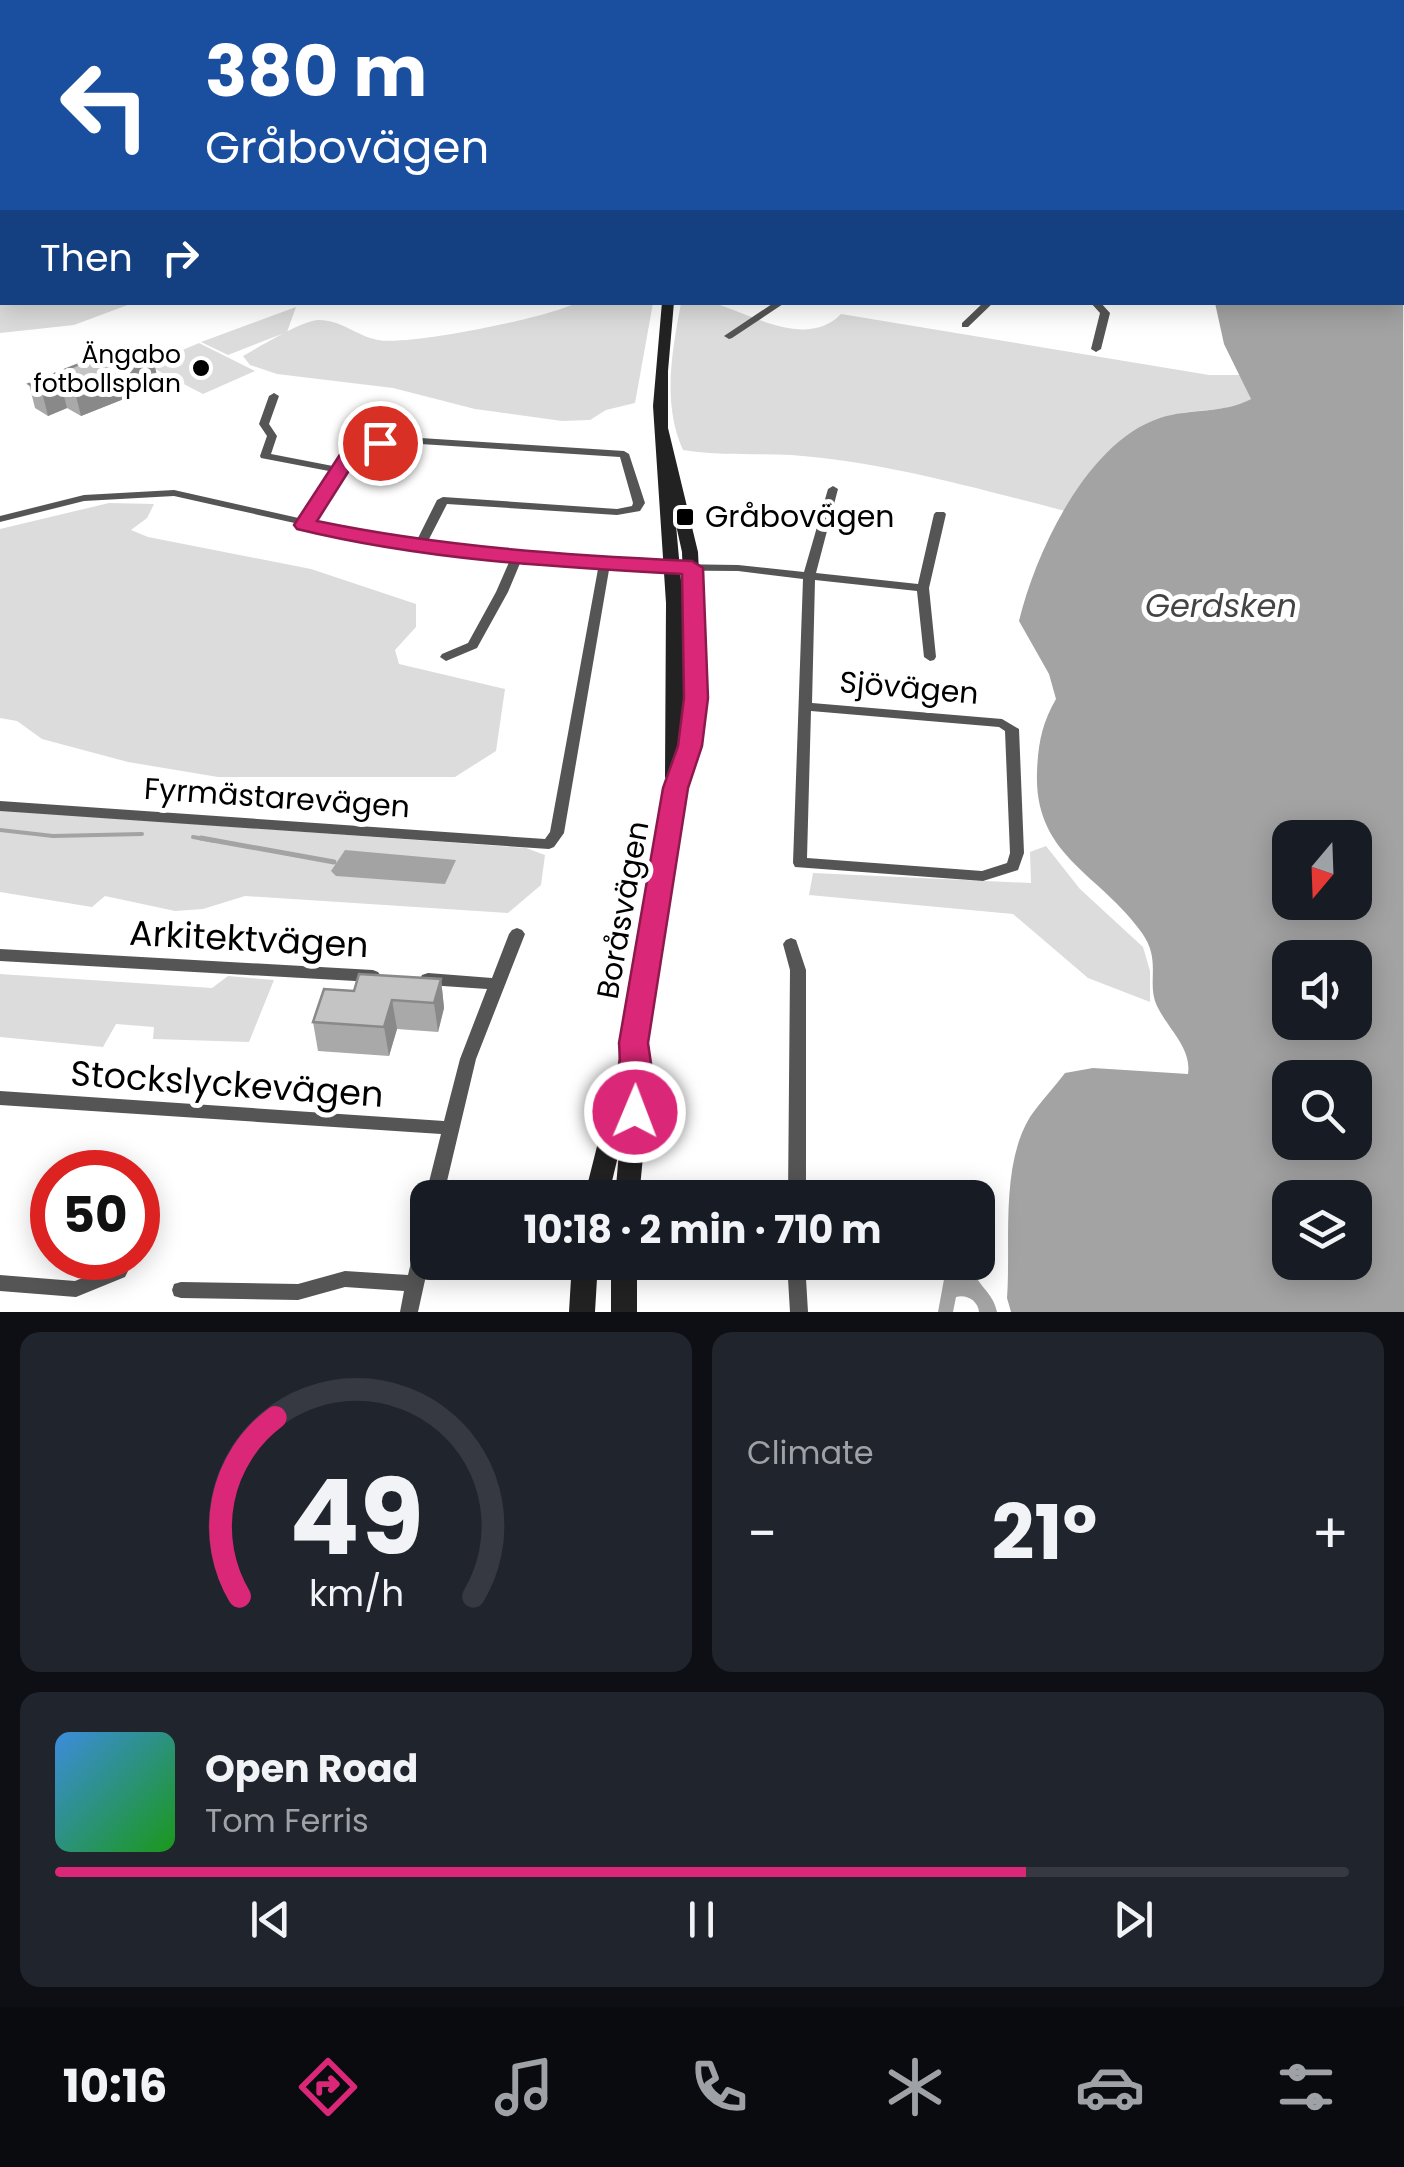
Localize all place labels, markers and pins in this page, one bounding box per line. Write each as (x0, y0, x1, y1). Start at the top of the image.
place label: Ängabo fotbollsplan (33, 337, 181, 401)
marker: Ängabo fotbollsplan (190, 357, 212, 379)
pin (338, 401, 423, 486)
place label: Gråbovägen (705, 495, 894, 538)
marker: Gråbovägen (674, 506, 696, 528)

